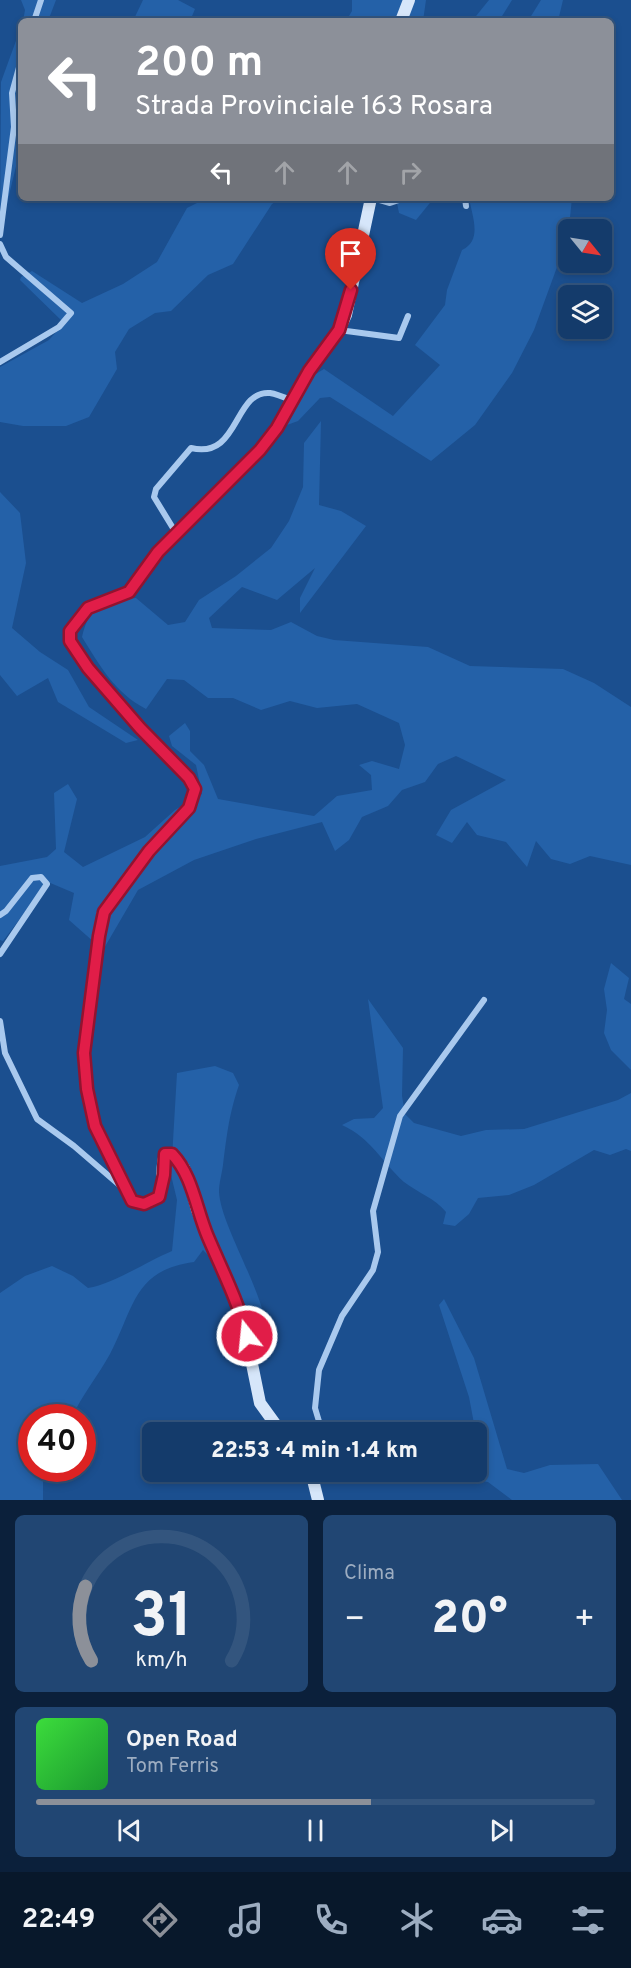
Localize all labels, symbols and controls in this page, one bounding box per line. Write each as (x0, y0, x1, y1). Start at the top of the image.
text: 200 m (135, 38, 263, 91)
icon: left (36, 42, 114, 120)
text: Strada Provinciale 163 Rosara (135, 90, 493, 124)
icon: left (205, 156, 238, 189)
icon: ahead (268, 156, 301, 189)
icon: ahead (331, 156, 364, 189)
icon: right (394, 156, 427, 189)
north arrow (558, 219, 612, 273)
map controls (558, 219, 612, 339)
pin (325, 228, 376, 290)
icon: arrive (334, 237, 367, 270)
button: layers (558, 285, 612, 339)
position arrow (215, 1304, 279, 1368)
speed limit sign: 40 (18, 1404, 96, 1482)
text: 22:53 · 4 min · 1.4 km (211, 1438, 418, 1465)
text: Clima (344, 1561, 395, 1587)
text: 31 (130, 1580, 193, 1659)
text: 20° (431, 1592, 508, 1649)
text: − (344, 1600, 365, 1642)
text: + (574, 1600, 595, 1642)
text: km/h (135, 1647, 188, 1674)
text: Open Road (126, 1727, 238, 1754)
text: Tom Ferris (126, 1754, 219, 1780)
icon: previous (113, 1814, 146, 1847)
icon: pause (299, 1814, 332, 1847)
icon: next (485, 1814, 518, 1847)
icon: directions (139, 1899, 181, 1941)
icon: music (225, 1899, 267, 1941)
icon: phone (310, 1899, 352, 1941)
icon: climate (396, 1899, 438, 1941)
icon: car (481, 1899, 523, 1941)
icon: filters (567, 1899, 609, 1941)
text: 22:49 (22, 1903, 95, 1937)

